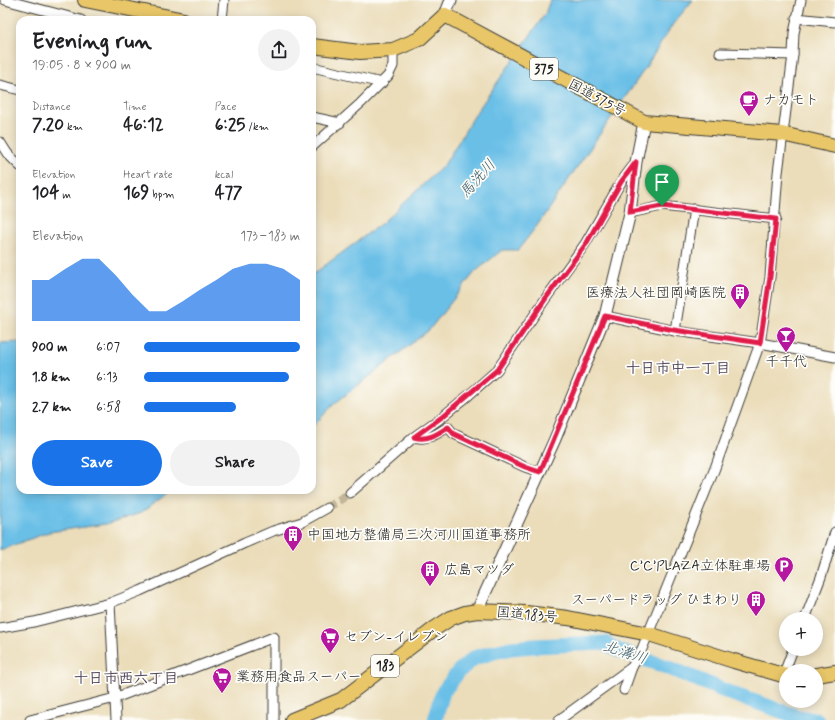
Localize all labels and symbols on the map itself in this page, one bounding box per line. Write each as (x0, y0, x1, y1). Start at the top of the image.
road number: 375 (530, 58, 558, 80)
street label: 国道375号 (565, 75, 629, 121)
cafe icon: ナカモト (738, 89, 760, 117)
place label: ナカモト (763, 91, 819, 109)
water label: 馬洗川 (456, 156, 500, 202)
pin (645, 165, 679, 206)
building icon: 医療法人社団岡崎医院 (729, 282, 751, 310)
place label: 医療法人社団岡崎医院 (586, 284, 726, 302)
bar icon: 千千代 (775, 325, 797, 353)
place label: 千千代 (765, 353, 807, 371)
district label: 十日市中一丁目 (625, 359, 731, 379)
building icon: 中国地方整備局三次河川国道事務所 (282, 524, 304, 552)
place label: 中国地方整備局三次河川国道事務所 (307, 526, 531, 544)
parking icon: C’C’PLAZA立体駐車場 (773, 555, 795, 583)
place label: C’C’PLAZA立体駐車場 (630, 557, 770, 575)
building icon: 広島マツダ (419, 559, 441, 587)
place label: 広島マツダ (444, 561, 514, 579)
building icon: スーパードラッグ ひまわり (745, 589, 767, 617)
place label: スーパードラッグ ひまわり (571, 591, 742, 609)
street label: 国道183号 (496, 603, 558, 627)
supermarket icon: セブン-イレブン (319, 626, 341, 654)
place label: セブン-イレブン (344, 628, 448, 646)
water label: 北溝川 (601, 637, 649, 669)
road number: 183 (371, 655, 399, 677)
supermarket icon: 業務用食品スーパー (211, 666, 233, 694)
place label: 業務用食品スーパー (236, 668, 361, 686)
district label: 十日市西六丁目 (73, 669, 179, 689)

